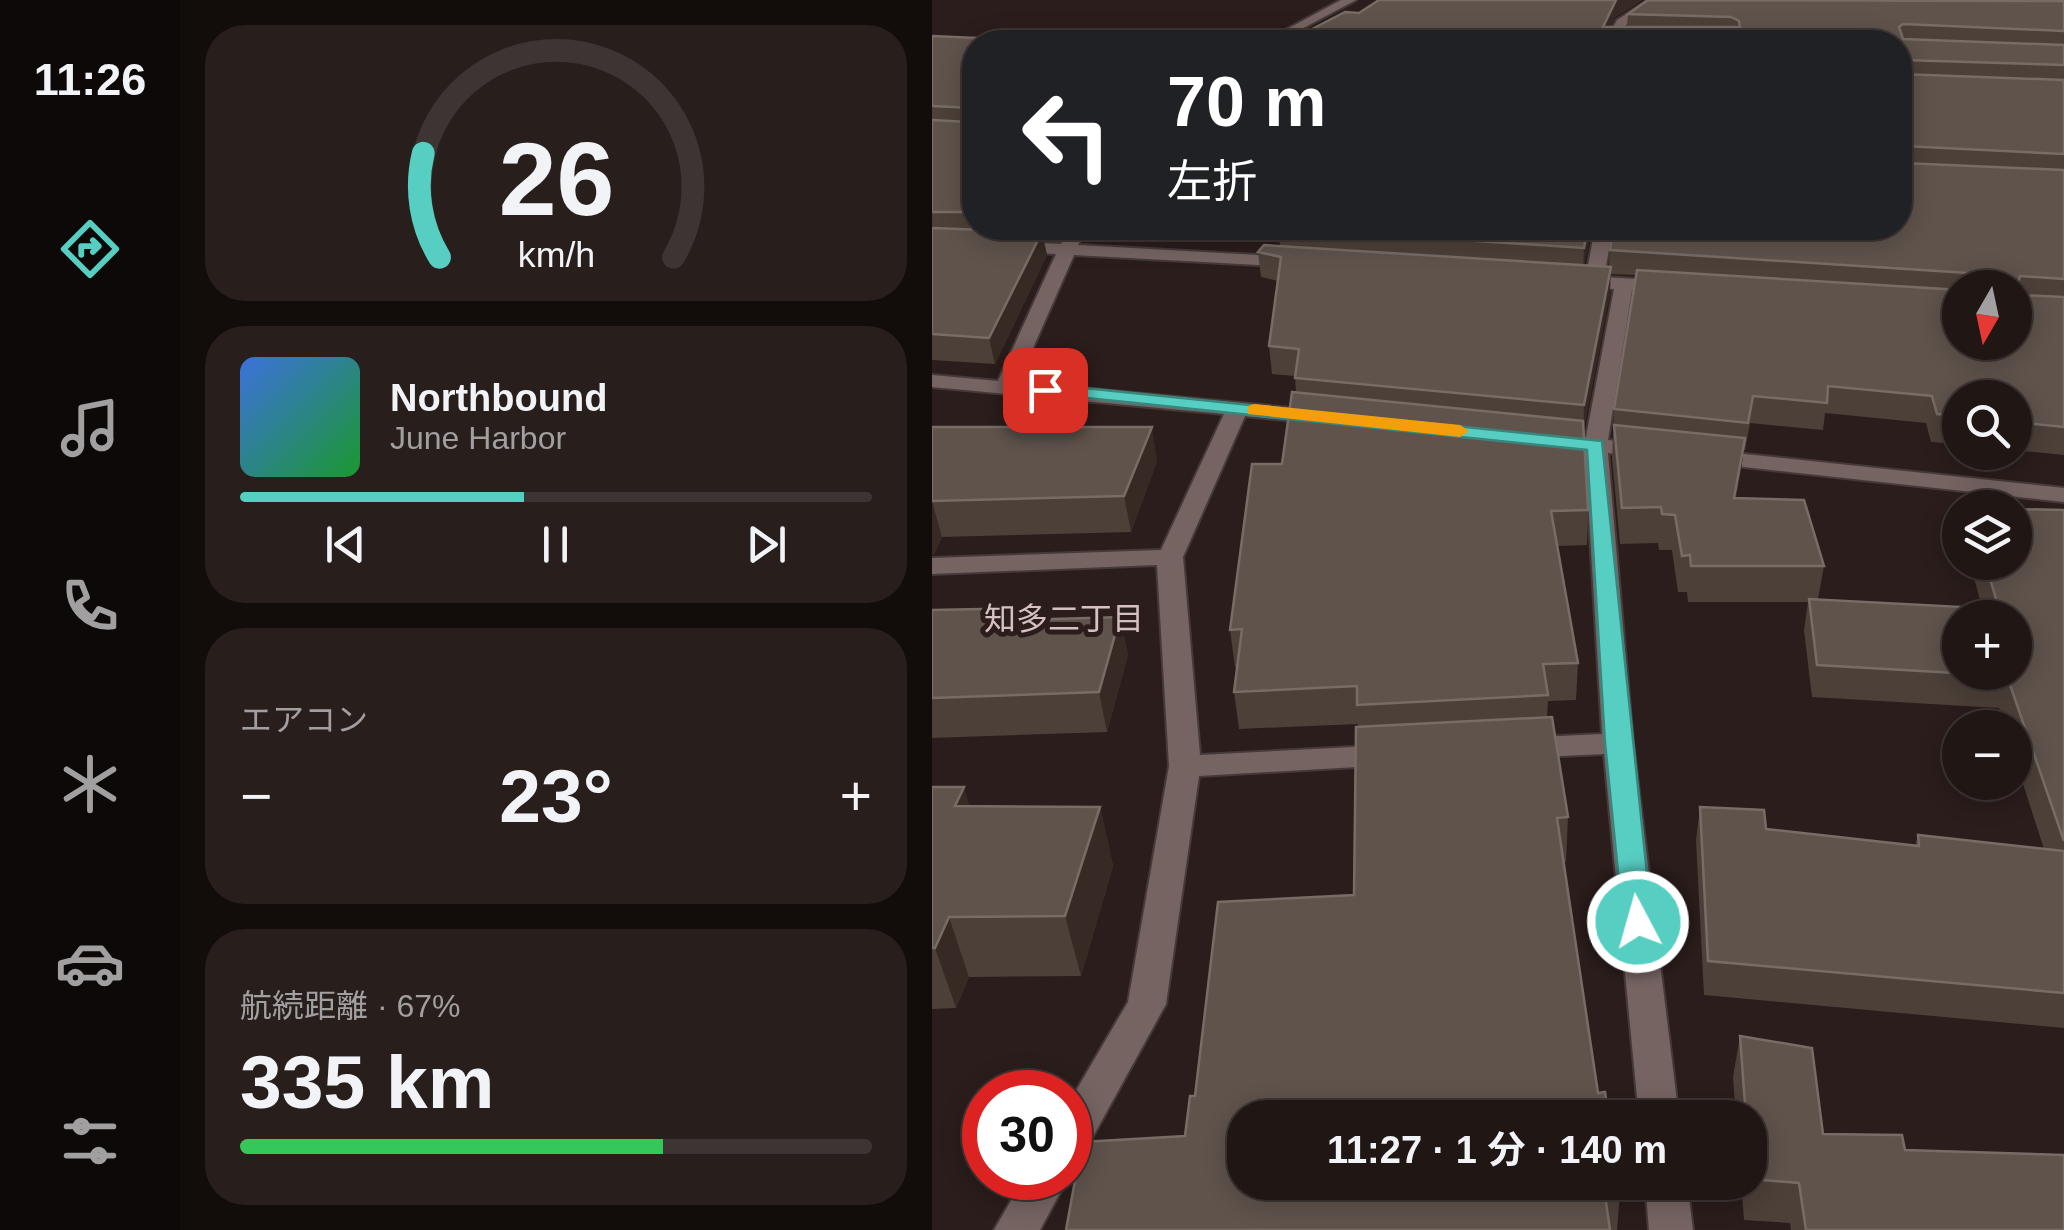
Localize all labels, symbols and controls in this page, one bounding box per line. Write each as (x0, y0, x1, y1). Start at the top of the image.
text: 11:26 (34, 54, 146, 105)
text: 70 m (1167, 63, 1327, 141)
icon: left (1002, 70, 1132, 200)
text: 26 (498, 121, 614, 237)
text: 左折 (1167, 156, 1257, 207)
icon: directions (55, 214, 125, 284)
text: km/h (517, 235, 595, 275)
north arrow (1942, 270, 2032, 360)
map controls (1942, 270, 2032, 800)
pin (1003, 348, 1088, 433)
icon: arrive (1018, 363, 1073, 418)
text: Northbound (390, 377, 607, 419)
button: search (1942, 380, 2032, 470)
icon: music (55, 393, 125, 463)
text: June Harbor (390, 420, 566, 456)
button: layers (1942, 490, 2032, 580)
icon: previous (318, 517, 373, 572)
icon: pause (528, 517, 583, 572)
icon: next (739, 517, 794, 572)
icon: phone (55, 571, 125, 641)
button: + (1942, 600, 2032, 690)
district label: 知多二丁目 (984, 601, 1144, 637)
text: エアコン (240, 702, 368, 738)
button: − (1942, 710, 2032, 800)
icon: climate (55, 749, 125, 819)
text: 23° (499, 754, 613, 838)
text: − (240, 765, 272, 827)
text: + (840, 765, 872, 827)
position arrow (1586, 870, 1690, 974)
icon: car (55, 928, 125, 998)
text: 航続距離 · 67% (240, 988, 461, 1024)
text: 335 km (240, 1040, 494, 1124)
speed limit sign: 30 (962, 1070, 1092, 1200)
icon: filters (55, 1106, 125, 1176)
text: 11:27 · 1 分 · 140 m (1327, 1129, 1667, 1171)

